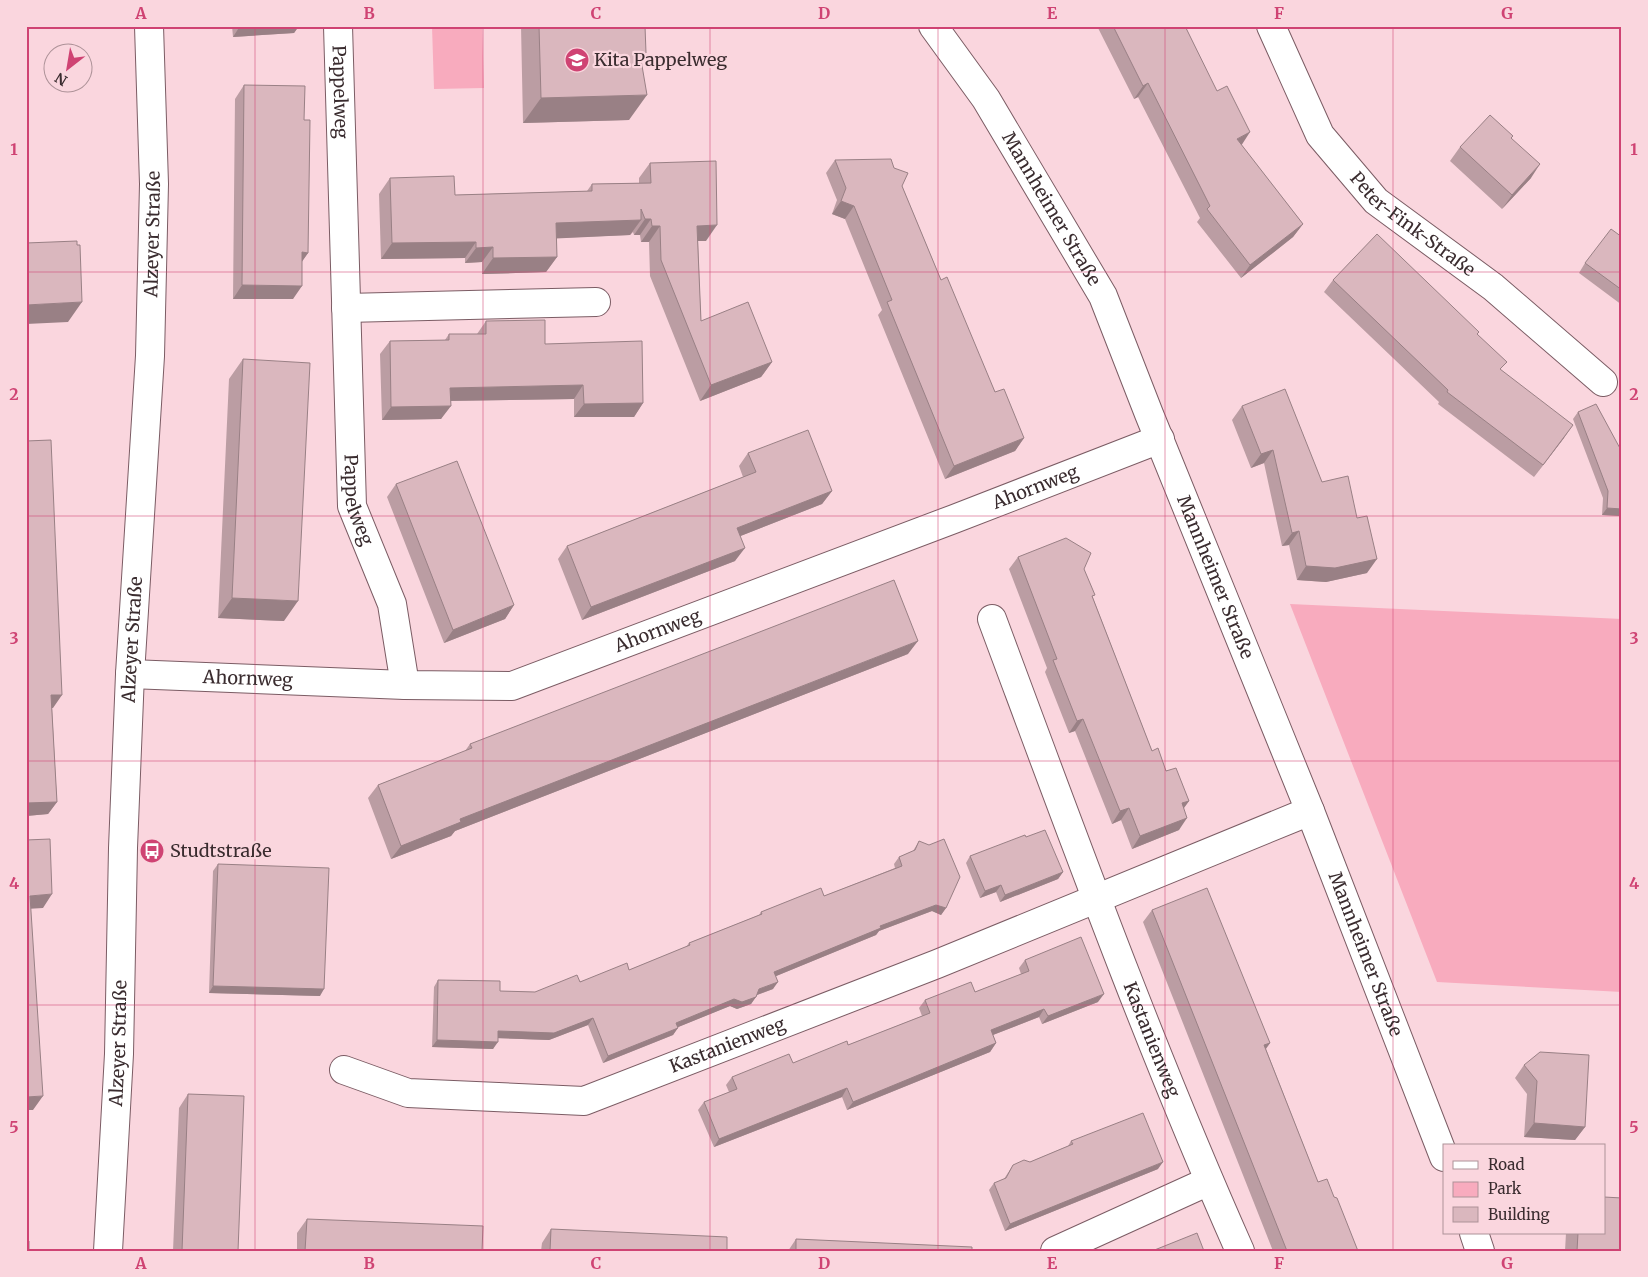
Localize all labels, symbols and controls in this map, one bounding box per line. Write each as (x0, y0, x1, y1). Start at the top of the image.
text: A (134, 3, 147, 23)
text: B (363, 3, 375, 23)
text: C (591, 3, 601, 23)
text: D (818, 3, 830, 23)
text: E (1047, 3, 1058, 23)
text: F (1274, 3, 1284, 23)
text: G (1501, 3, 1513, 23)
north arrow (42, 42, 92, 92)
street label: Pappelweg (328, 45, 353, 139)
school or university icon: Kita Pappelweg (564, 47, 590, 73)
place label: Kita Pappelweg (594, 48, 727, 71)
text: N (52, 69, 71, 90)
street label: Mannheimer Straße (997, 128, 1106, 290)
text: 1 (10, 139, 18, 159)
text: 1 (1630, 139, 1638, 159)
street label: Peter-Fink-Straße (1345, 167, 1480, 281)
street label: Alzeyer Straße (139, 171, 165, 299)
text: 2 (9, 384, 19, 404)
text: 2 (1629, 384, 1639, 404)
street label: Pappelweg (339, 454, 379, 549)
street label: Ahornweg (988, 460, 1082, 514)
street label: Mannheimer Straße (1172, 492, 1259, 662)
street label: Alzeyer Straße (117, 576, 147, 704)
street label: Ahornweg (610, 604, 704, 658)
text: 3 (9, 628, 19, 648)
text: 3 (1629, 628, 1639, 648)
street label: Ahornweg (201, 665, 294, 692)
bus stop icon: Studtstraße (139, 838, 165, 864)
place label: Studtstraße (170, 839, 272, 862)
street label: Mannheimer Straße (1324, 868, 1408, 1040)
text: 4 (9, 873, 19, 893)
text: 4 (1629, 873, 1639, 893)
street label: Kastanienweg (1119, 978, 1185, 1101)
street label: Alzeyer Straße (104, 980, 131, 1108)
street label: Kastanienweg (666, 1012, 789, 1078)
text: 5 (9, 1117, 19, 1137)
text: 5 (1629, 1117, 1639, 1137)
legend (1443, 1144, 1606, 1234)
text: Road (1488, 1155, 1524, 1174)
text: Park (1488, 1179, 1522, 1198)
text: Building (1488, 1205, 1550, 1224)
text: A (134, 1253, 147, 1273)
text: B (363, 1253, 375, 1273)
text: C (591, 1253, 601, 1273)
text: D (818, 1253, 830, 1273)
text: E (1047, 1253, 1058, 1273)
text: F (1274, 1253, 1284, 1273)
text: G (1501, 1253, 1513, 1273)

